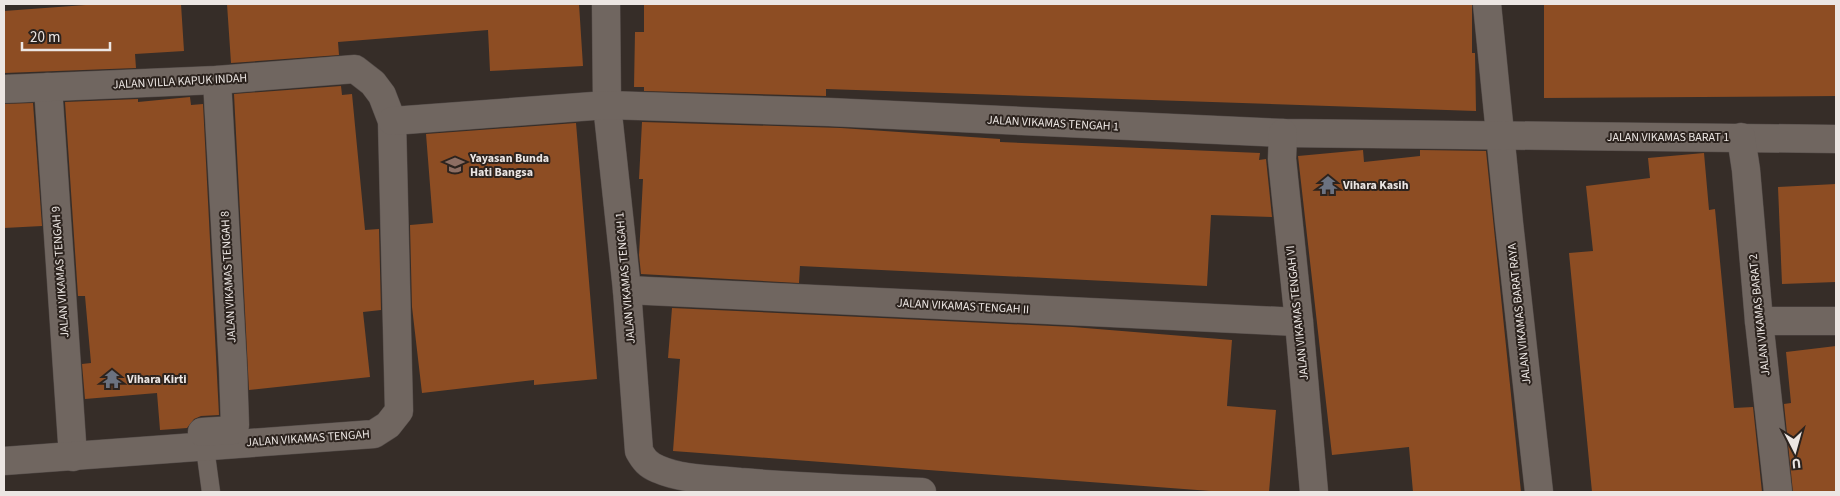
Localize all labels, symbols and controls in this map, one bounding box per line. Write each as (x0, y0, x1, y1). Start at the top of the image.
scale bar (22, 20, 110, 52)
text: 20 m (30, 27, 60, 48)
street label: JALAN VILLA KAPUK INDAH (112, 69, 248, 94)
street label: JALAN VIKAMAS TENGAH 1 (987, 112, 1119, 135)
street label: JALAN VIKAMAS BARAT 1 (1607, 129, 1729, 146)
place label: Yayasan Bunda Hati Bangsa (469, 150, 549, 181)
school or university icon: Yayasan Bunda Hati Bangsa (444, 154, 466, 176)
temple icon: Vihara Kasih (1317, 174, 1339, 196)
place label: Vihara Kasih (1342, 177, 1409, 194)
street label: JALAN VIKAMAS TENGAH 9 (47, 205, 74, 338)
street label: JALAN VIKAMAS TENGAH 8 (217, 211, 240, 343)
street label: JALAN VIKAMAS TENGAH 1 (611, 211, 640, 345)
street label: JALAN VIKAMAS BARAT RAYA (1504, 242, 1535, 385)
street label: JALAN VIKAMAS TENGAH VI (1282, 245, 1313, 381)
street label: JALAN VIKAMAS BARAT 2 (1745, 253, 1774, 377)
street label: JALAN VIKAMAS TENGAH II (896, 295, 1030, 318)
temple icon: Vihara Kirti (101, 368, 123, 390)
place label: Vihara Kirti (126, 371, 187, 388)
street label: JALAN VIKAMAS TENGAH (246, 426, 370, 451)
north arrow (1770, 426, 1820, 476)
text: U (1791, 453, 1802, 473)

